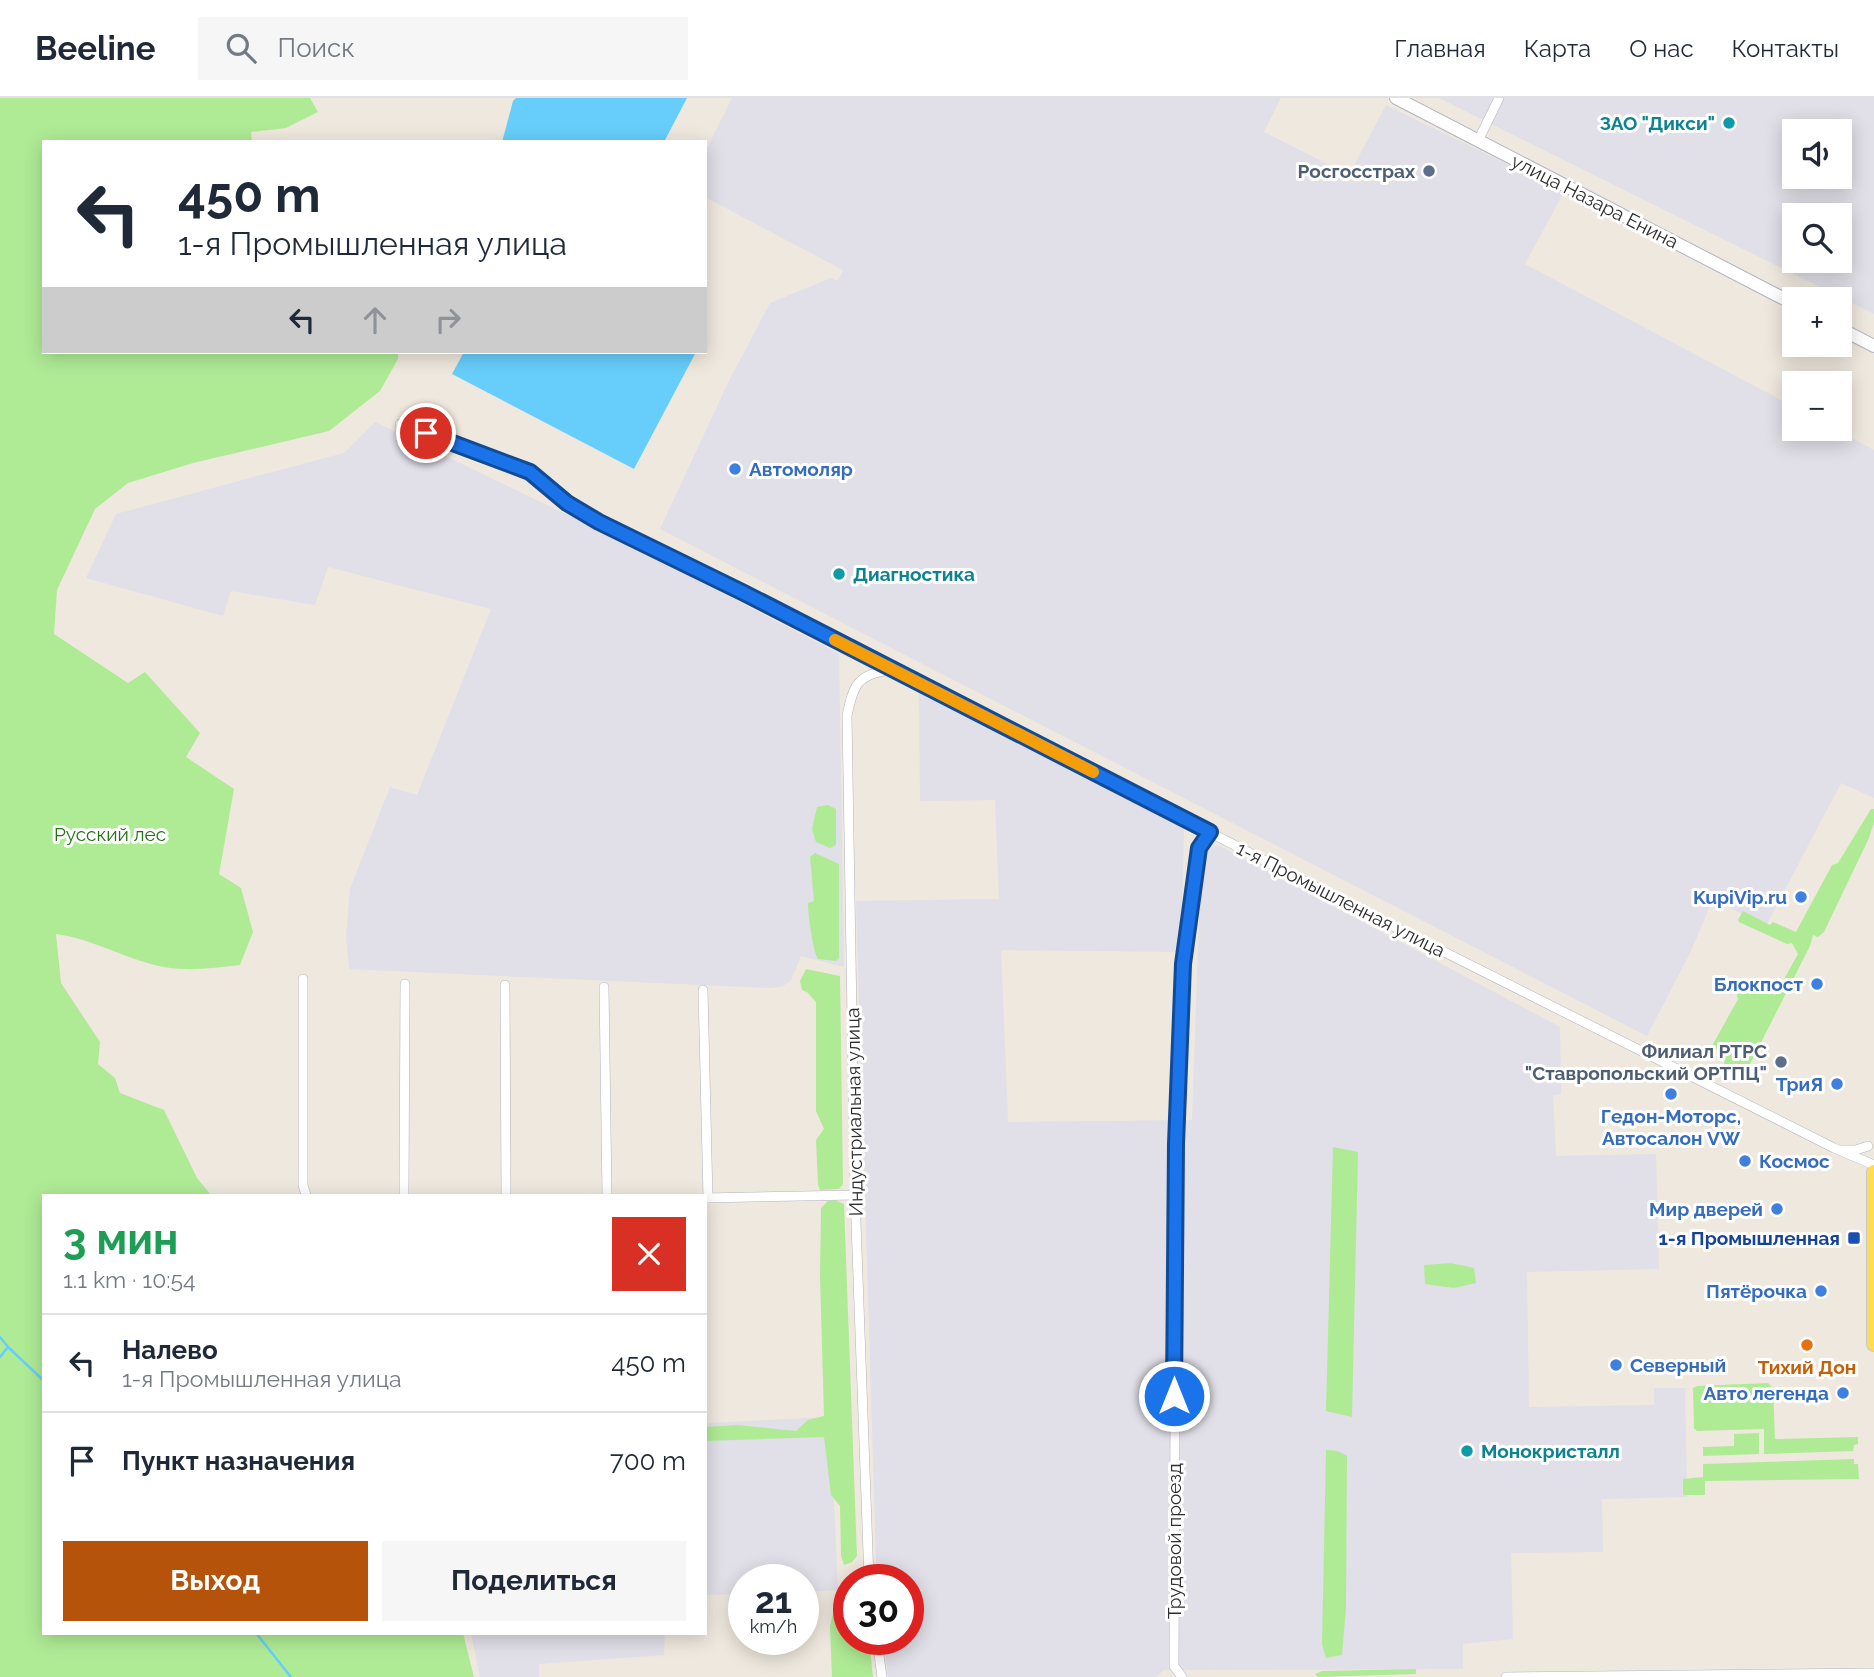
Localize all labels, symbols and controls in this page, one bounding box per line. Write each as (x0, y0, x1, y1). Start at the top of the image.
search box (198, 17, 688, 80)
text: Beeline (35, 29, 156, 68)
icon: search (222, 29, 260, 67)
text: Поиск (278, 33, 355, 63)
text: Главная (1394, 34, 1486, 63)
text: Карта (1524, 34, 1591, 63)
text: О нас (1629, 34, 1694, 63)
text: Контакты (1732, 34, 1839, 63)
place label: ЗАО "Дикси" (1600, 112, 1715, 134)
marker: ЗАО "Дикси" (1721, 115, 1737, 131)
map controls (1782, 119, 1852, 441)
button: sound (1782, 119, 1852, 189)
street label: улица Назара Енина (1508, 149, 1682, 253)
place label: Росгосстрах (1298, 160, 1416, 182)
marker: Росгосстрах (1421, 163, 1437, 179)
text: 450 m (178, 166, 321, 223)
icon: left (63, 168, 154, 259)
button: search (1782, 203, 1852, 273)
text: 1-я Промышленная улица (178, 225, 567, 262)
button: + (1782, 287, 1852, 357)
icon: left (283, 301, 321, 339)
icon: ahead (356, 301, 394, 339)
icon: right (429, 301, 467, 339)
button: − (1782, 371, 1852, 441)
pin (396, 403, 456, 463)
icon: arrive (407, 414, 445, 452)
place label: Автомоляр (749, 458, 853, 480)
marker: Автомоляр (727, 461, 743, 477)
place label: Диагностика (853, 563, 975, 585)
marker: Диагностика (831, 566, 847, 582)
park label: Русский лес (54, 823, 166, 845)
street label: 1-я Промышленная улица (1233, 837, 1449, 961)
place label: KupiVip.ru (1693, 886, 1787, 908)
marker: KupiVip.ru (1793, 889, 1809, 905)
place label: Блокпост (1714, 973, 1804, 995)
marker: Блокпост (1809, 976, 1825, 992)
street label: Индустриальная улица (841, 1007, 867, 1217)
place label: Филиал РТРС "Ставропольский ОРТПЦ" (1525, 1040, 1767, 1084)
marker: Филиал РТРС "Ставропольский ОРТПЦ" (1773, 1054, 1789, 1070)
place label: ТриЯ (1776, 1073, 1823, 1095)
marker: ТриЯ (1829, 1076, 1845, 1092)
marker: Гедон-Моторс, Автосалон VW (1663, 1086, 1679, 1102)
place label: Гедон-Моторс, Автосалон VW (1601, 1105, 1741, 1149)
place label: Космос (1759, 1150, 1830, 1172)
marker: Космос (1737, 1153, 1753, 1169)
place label: Мир дверей (1649, 1198, 1763, 1220)
marker: Мир дверей (1769, 1201, 1785, 1217)
text: 3 мин (63, 1215, 178, 1264)
button: close (612, 1217, 686, 1291)
place label: 1-я Промышленная (1658, 1227, 1840, 1249)
marker: 1-я Промышленная (1846, 1230, 1862, 1246)
text: 1.1 km · 10:54 (63, 1266, 196, 1293)
place label: Пятёрочка (1706, 1280, 1807, 1302)
marker: Пятёрочка (1813, 1283, 1829, 1299)
text: Налево (122, 1335, 218, 1365)
marker: Тихий Дон (1799, 1337, 1815, 1353)
icon: left (63, 1344, 101, 1382)
text: 450 m (611, 1348, 686, 1378)
place label: Северный (1630, 1354, 1726, 1376)
place label: Тихий Дон (1758, 1356, 1856, 1378)
marker: Северный (1608, 1357, 1624, 1373)
position arrow (1137, 1359, 1211, 1433)
text: 1-я Промышленная улица (122, 1365, 402, 1392)
place label: Авто легенда (1703, 1382, 1829, 1404)
marker: Авто легенда (1835, 1385, 1851, 1401)
place label: Монокристалл (1481, 1440, 1620, 1462)
icon: arrive (63, 1442, 101, 1480)
marker: Монокристалл (1459, 1443, 1475, 1459)
text: Пункт назначения (122, 1446, 355, 1476)
text: 700 m (610, 1446, 686, 1476)
street label: Трудовой проезд (1163, 1463, 1185, 1619)
button: Выход (63, 1541, 368, 1621)
button: Поделиться (382, 1541, 686, 1621)
speed limit sign: 30 (833, 1564, 924, 1655)
text: 21 (755, 1580, 792, 1621)
text: km/h (750, 1616, 797, 1637)

